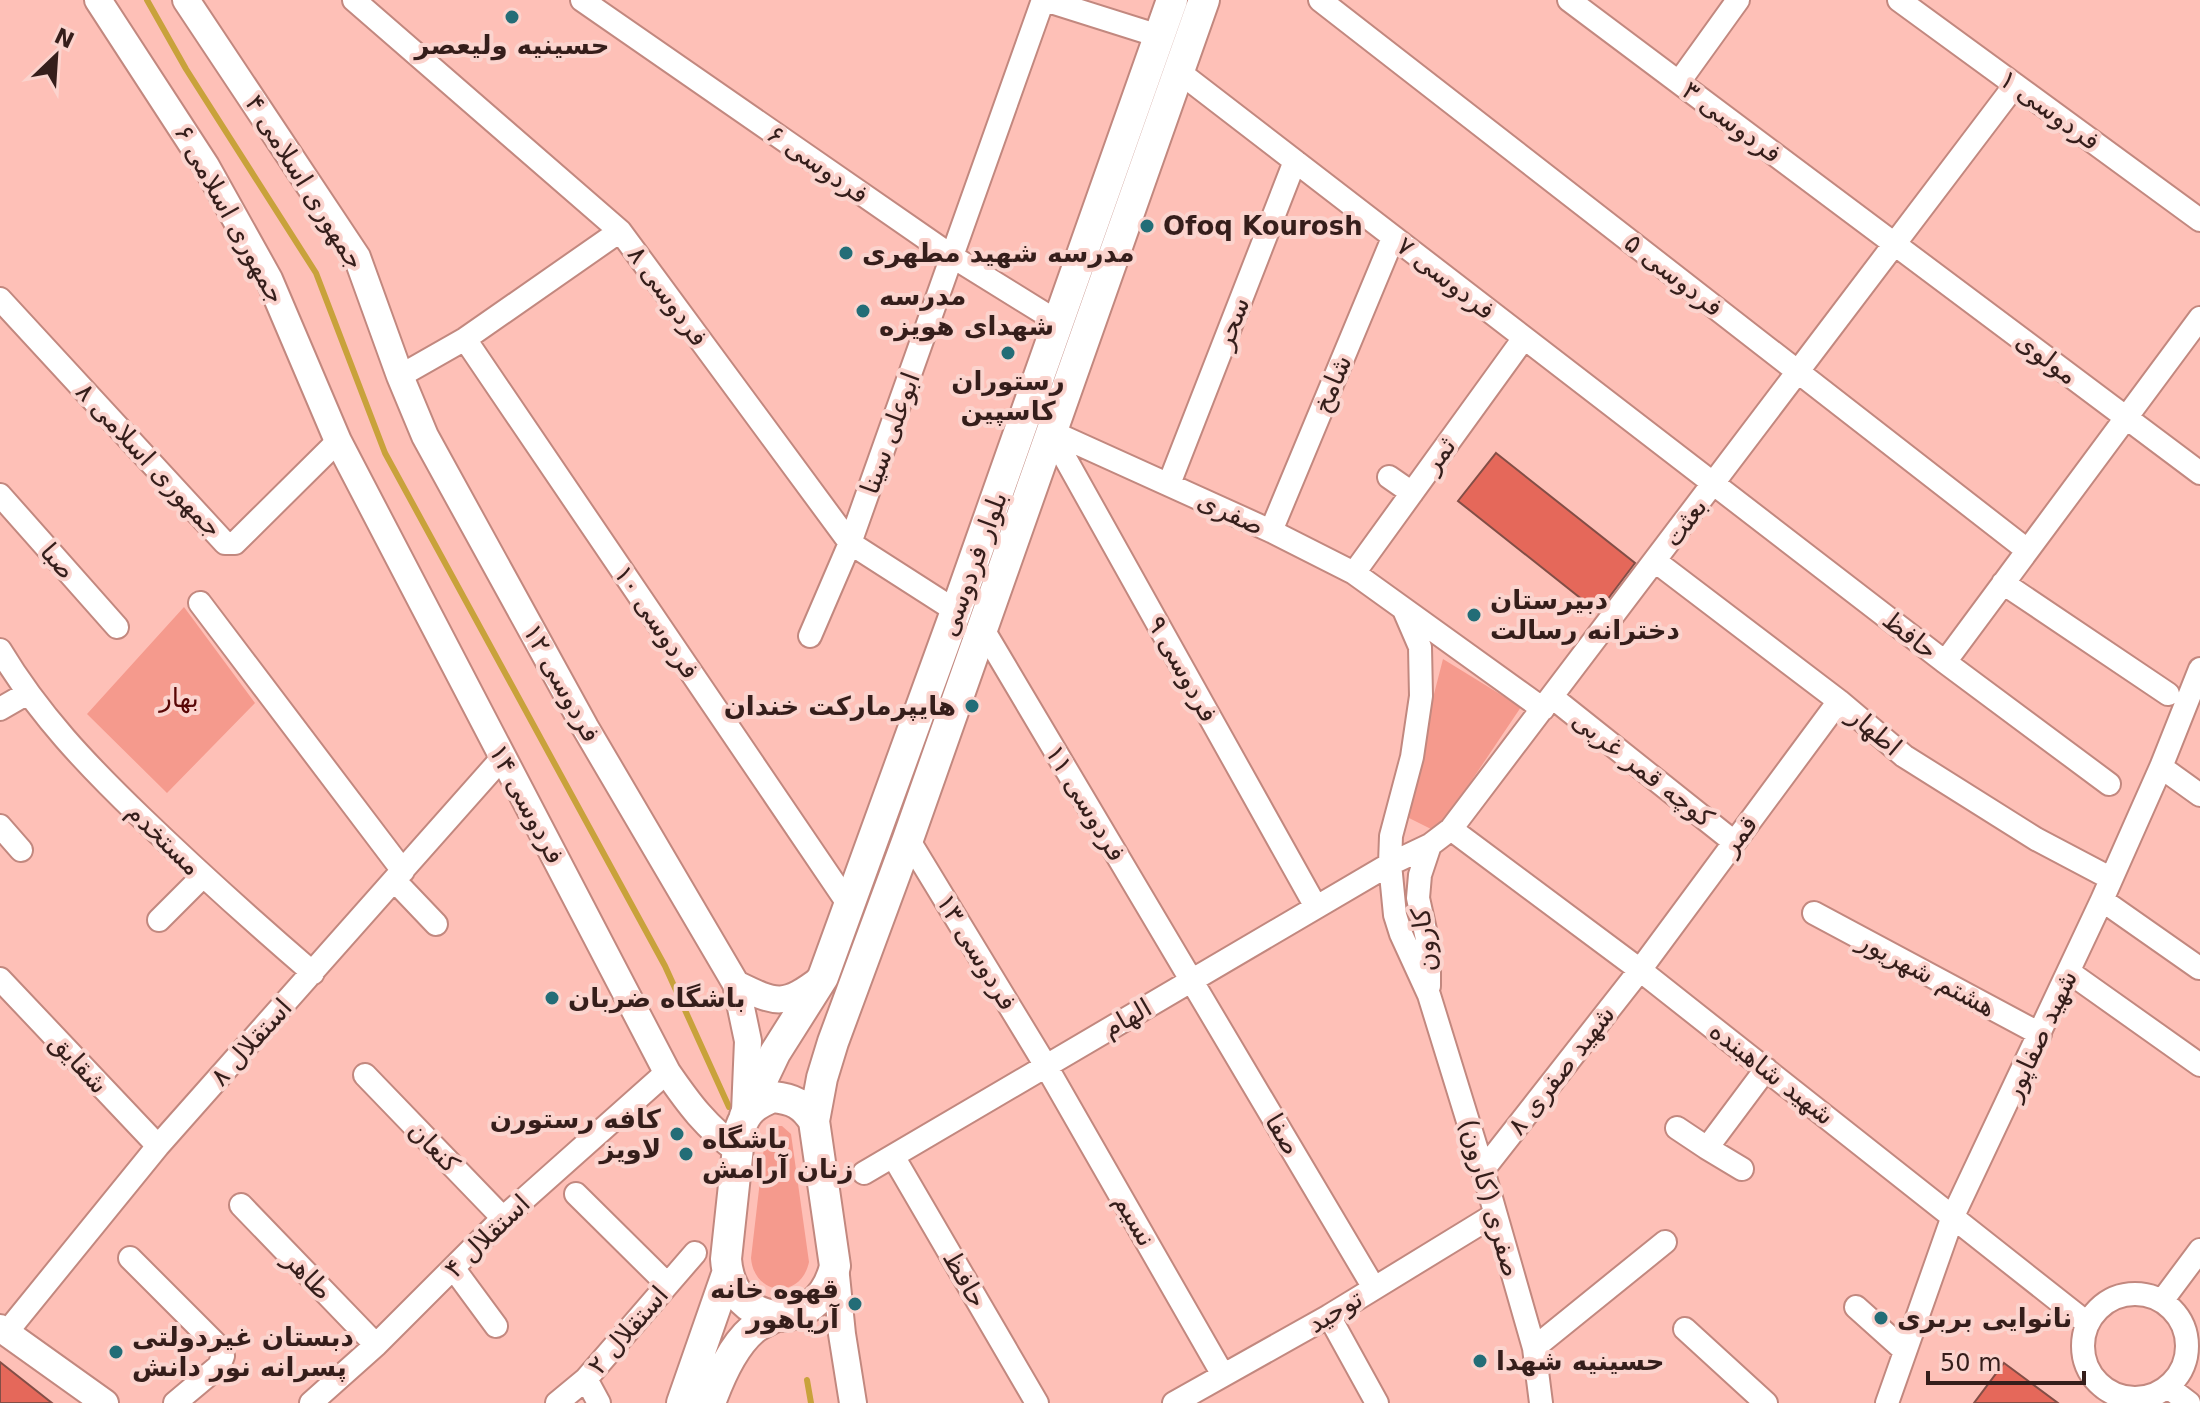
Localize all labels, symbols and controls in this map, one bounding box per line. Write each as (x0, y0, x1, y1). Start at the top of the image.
marker: حسینیه ولیعصر (503, 8, 521, 26)
north arrow (16, 16, 96, 96)
text: N (51, 23, 78, 54)
place label: حسینیه ولیعصر (413, 30, 609, 61)
street label: فردوسی ۱ (1993, 64, 2106, 157)
street label: فردوسی ۳ (1676, 75, 1788, 170)
street label: جمهوری اسلامی ۴ (238, 89, 371, 275)
street label: فردوسی ۶ (761, 118, 874, 211)
street label: جمهوری اسلامی ۶ (168, 119, 292, 309)
place label: Ofoq Kourosh (1163, 211, 1363, 241)
marker: Ofoq Kourosh (1138, 217, 1156, 235)
street label: فردوسی ۵ (1618, 227, 1729, 324)
street label: فردوسی ۷ (1390, 230, 1501, 327)
place label: مدرسه شهید مطهری (862, 238, 1134, 269)
street label: فردوسی ۸ (621, 240, 714, 353)
marker: مدرسه شهید مطهری (837, 244, 855, 262)
place label: مدرسه شهدای هویزه (879, 281, 1054, 342)
street label: سحر (1208, 293, 1256, 355)
marker: مدرسه شهدای هویزه (854, 302, 872, 320)
street label: مولوی (2010, 325, 2084, 392)
marker: رستوران کاسپین (999, 344, 1017, 362)
street label: شامخ (1306, 350, 1359, 418)
place label: رستوران کاسپین (951, 366, 1065, 427)
street label: ابوعلی سینا (854, 368, 927, 498)
street label: جمهوری اسلامی ۸ (69, 377, 228, 544)
street label: ثمر (1415, 431, 1463, 481)
street label: صفری (1193, 485, 1269, 542)
street label: بلوار فردوسی (933, 488, 1014, 641)
street label: بعثت (1657, 492, 1713, 552)
street label: صبا (34, 537, 82, 585)
street label: فردوسی ۱۰ (607, 559, 706, 685)
place label: دبیرستان دخترانه رسالت (1490, 585, 1680, 646)
street label: حافظ (1877, 604, 1943, 666)
marker: دبیرستان دخترانه رسالت (1465, 606, 1483, 624)
street label: فردوسی ۹ (1141, 611, 1224, 728)
street label: فردوسی ۱۲ (516, 619, 607, 748)
park label: بهار (157, 683, 199, 714)
place label: هایپرمارکت خندان (724, 691, 956, 722)
marker: هایپرمارکت خندان (963, 697, 981, 715)
street label: اطهار (1840, 699, 1908, 763)
street label: کوچه قمر غربی (1566, 705, 1720, 835)
street label: فردوسی ۱۴ (482, 739, 571, 869)
street label: فردوسی ۱۱ (1039, 739, 1132, 867)
street label: مستخدم (121, 796, 207, 882)
street label: قمر (1713, 809, 1764, 863)
street label: فردوسی ۱۳ (930, 888, 1023, 1016)
street label: کارون (1405, 905, 1444, 974)
street label: هشتم شهریور (1851, 924, 2001, 1024)
street label: شهید صفاپور (1996, 965, 2084, 1107)
place label: باشگاه ضربان (568, 983, 745, 1014)
marker: باشگاه ضربان (543, 989, 561, 1007)
street label: استقلال ۸ (204, 992, 298, 1092)
street label: الهام (1097, 992, 1157, 1045)
street label: شهید صفری ۸ (1501, 999, 1622, 1141)
street label: شهید شاهبنده (1703, 1015, 1840, 1132)
street label: شقایق (43, 1027, 114, 1100)
place label: کافه رستورن لاویز (490, 1104, 662, 1165)
street label: صفا (1259, 1108, 1307, 1160)
street label: کنعان (402, 1115, 466, 1179)
street label: صفری (کارون) (1452, 1116, 1527, 1281)
place label: باشگاه زنان آرامش (702, 1124, 853, 1184)
marker: کافه رستورن لاویز (668, 1125, 686, 1143)
marker: باشگاه زنان آرامش (677, 1145, 695, 1163)
street label: استقلال ۴ (438, 1188, 536, 1284)
street label: نسیم (1107, 1188, 1162, 1252)
street label: طاهر (275, 1243, 338, 1306)
street label: حافظ (937, 1245, 993, 1313)
place label: قهوه خانه آریاهور (710, 1274, 840, 1335)
street label: استقلال ۲ (582, 1280, 674, 1380)
street label: توحید (1302, 1283, 1368, 1340)
marker: قهوه خانه آریاهور (846, 1295, 864, 1313)
place label: نانوایی بربری (1897, 1303, 2072, 1334)
marker: نانوایی بربری (1872, 1309, 1890, 1327)
place label: دبستان غیردولتی پسرانه نور دانش (132, 1322, 354, 1383)
scale bar (1928, 1335, 2084, 1385)
marker: دبستان غیردولتی پسرانه نور دانش (107, 1343, 125, 1361)
place label: حسینیه شهدا (1496, 1346, 1665, 1377)
text: 50 m (1940, 1349, 2002, 1377)
marker: حسینیه شهدا (1471, 1352, 1489, 1370)

